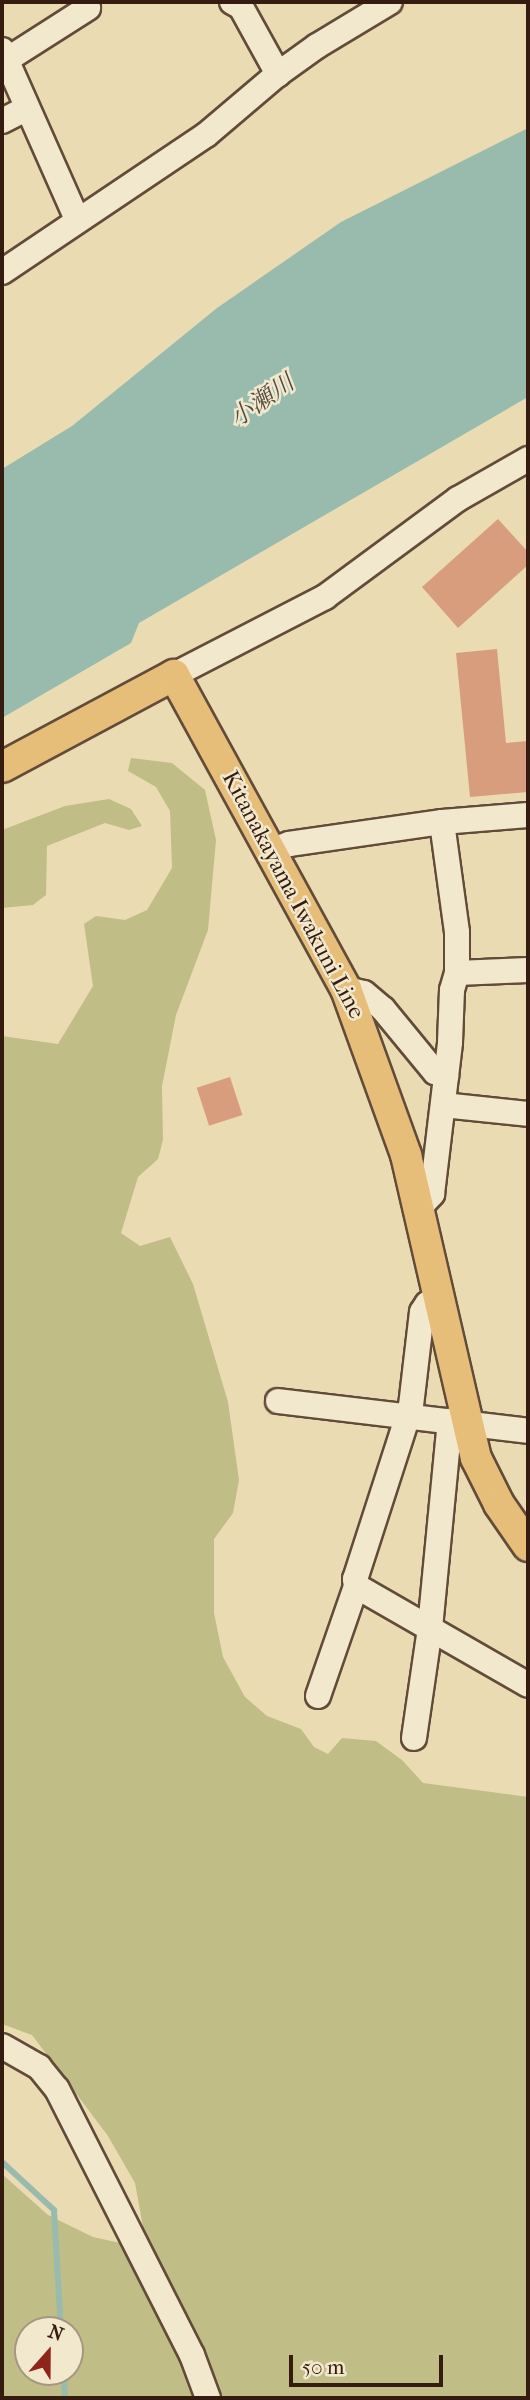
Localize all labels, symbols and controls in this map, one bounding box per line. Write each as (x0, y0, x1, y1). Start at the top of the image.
water label: 小瀬川 (224, 369, 300, 433)
street label: Kitanakayama Iwakuni Line (216, 766, 370, 1024)
north arrow (14, 2316, 84, 2386)
text: N (45, 2320, 66, 2346)
scale bar (292, 2340, 446, 2384)
text: 50 m (302, 2355, 345, 2379)

